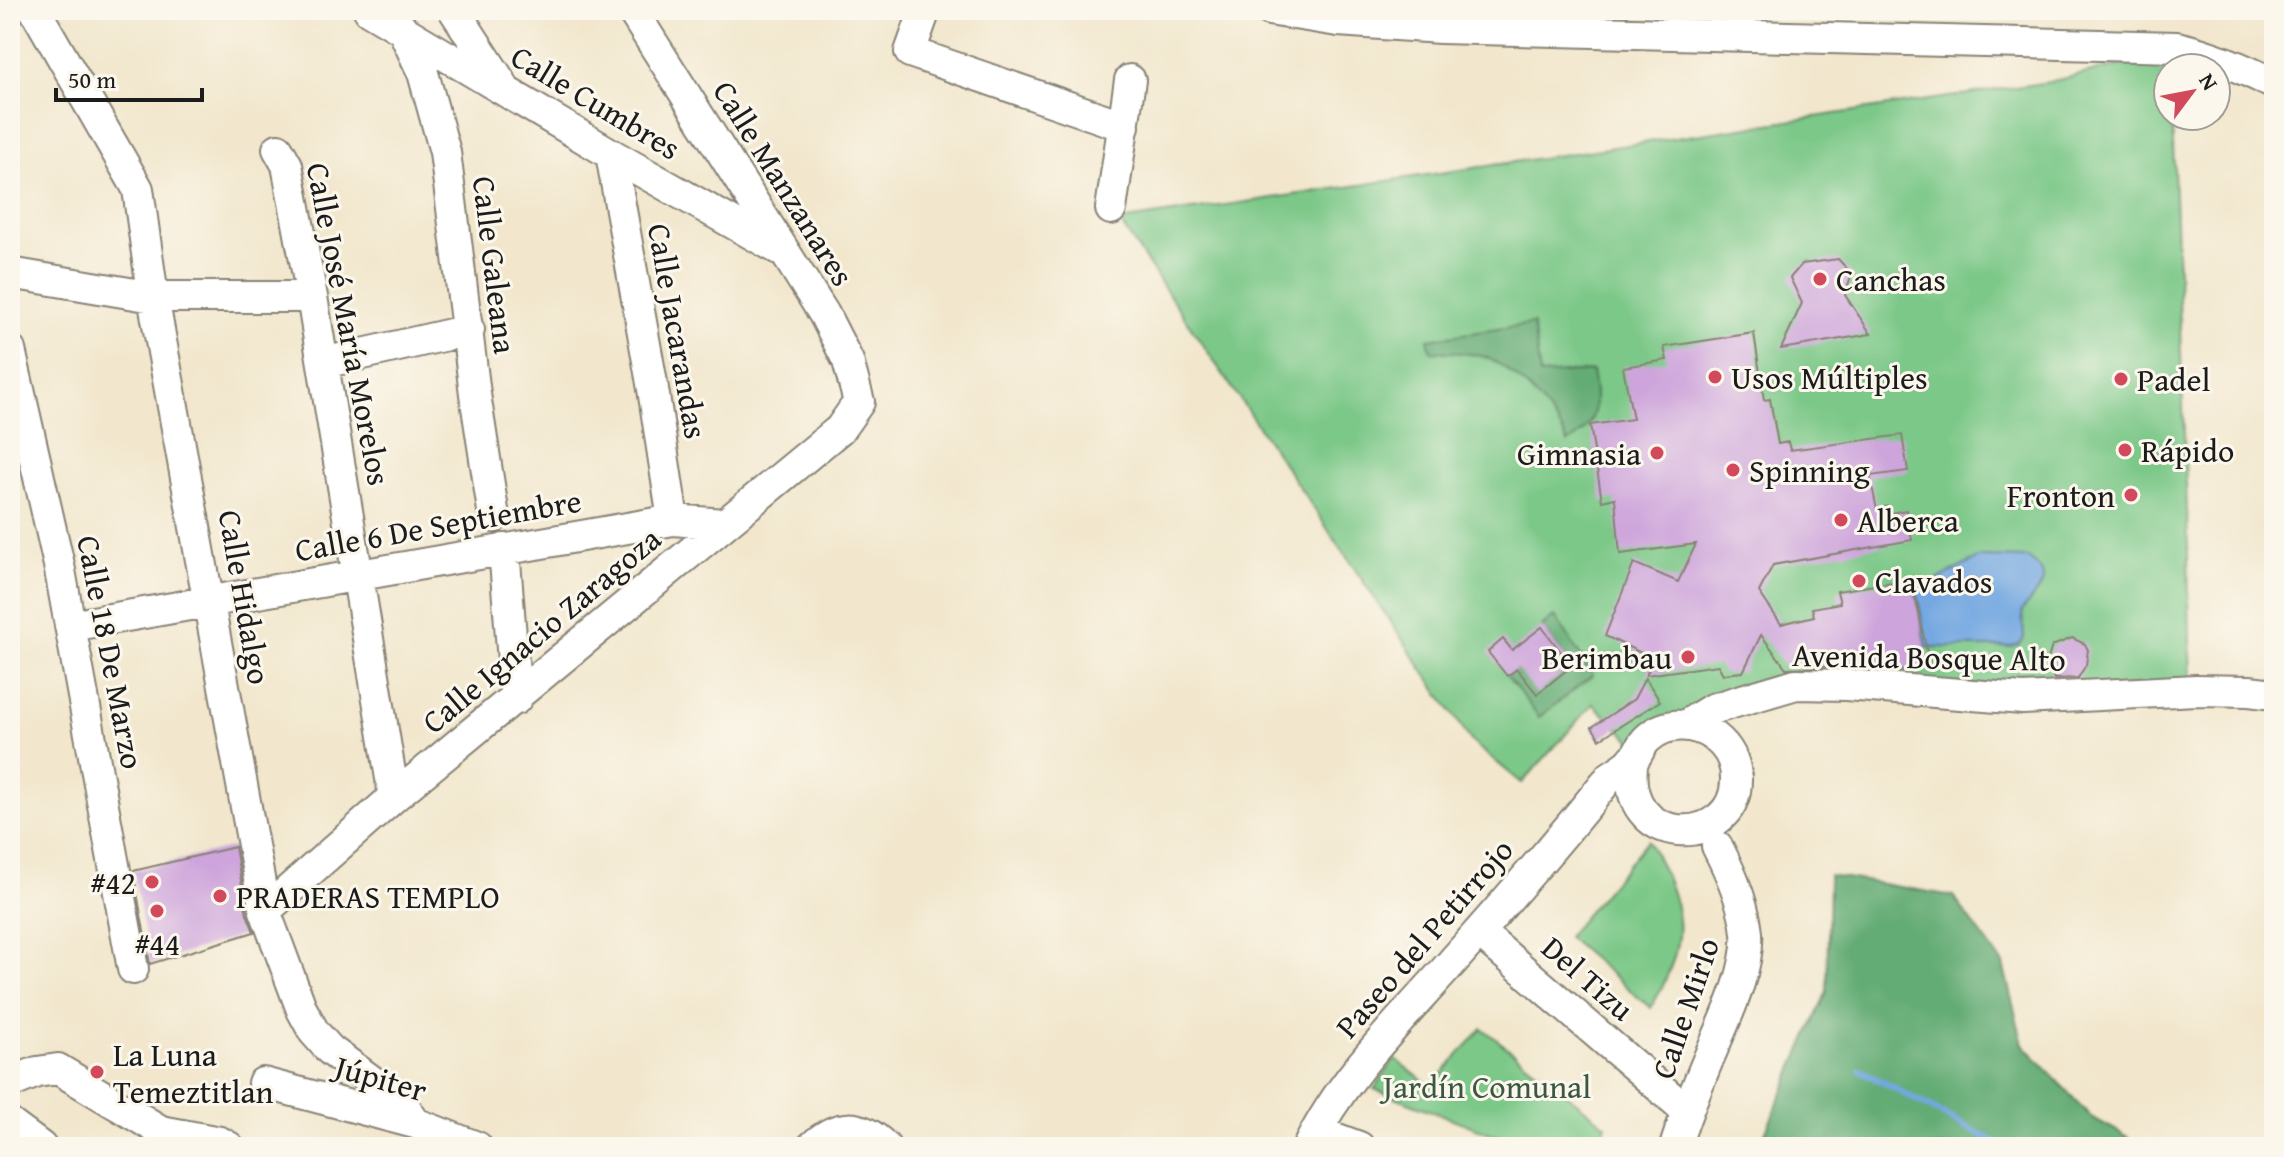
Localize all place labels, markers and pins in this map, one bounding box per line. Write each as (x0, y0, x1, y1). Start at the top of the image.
place label: Canchas (1836, 256, 1946, 303)
marker: Canchas (1811, 270, 1829, 288)
place label: Usos Múltiples (1731, 354, 1928, 401)
place label: Padel (2137, 356, 2210, 403)
marker: Usos Múltiples (1706, 368, 1724, 386)
marker: Padel (2112, 370, 2130, 388)
place label: Rápido (2141, 427, 2234, 474)
place label: Gimnasia (1517, 430, 1641, 477)
marker: Rápido (2116, 441, 2134, 459)
marker: Gimnasia (1648, 444, 1666, 462)
place label: Spinning (1749, 447, 1870, 494)
marker: Spinning (1724, 461, 1742, 479)
place label: Fronton (2007, 472, 2115, 519)
marker: Fronton (2122, 486, 2140, 504)
place label: Alberca (1857, 497, 1959, 544)
marker: Alberca (1832, 511, 1850, 529)
place label: Clavados (1875, 558, 1993, 605)
marker: Clavados (1850, 572, 1868, 590)
place label: Berimbau (1542, 634, 1673, 681)
marker: Berimbau (1679, 648, 1697, 666)
place label: #42 (90, 859, 136, 906)
marker: #42 (143, 873, 161, 891)
place label: PRADERAS TEMPLO (236, 873, 500, 920)
marker: PRADERAS TEMPLO (211, 887, 229, 905)
marker: #44 (148, 902, 166, 920)
place label: #44 (134, 920, 180, 967)
place label: La Luna Temeztitlan (113, 1031, 274, 1115)
marker: La Luna Temeztitlan (88, 1063, 106, 1081)

